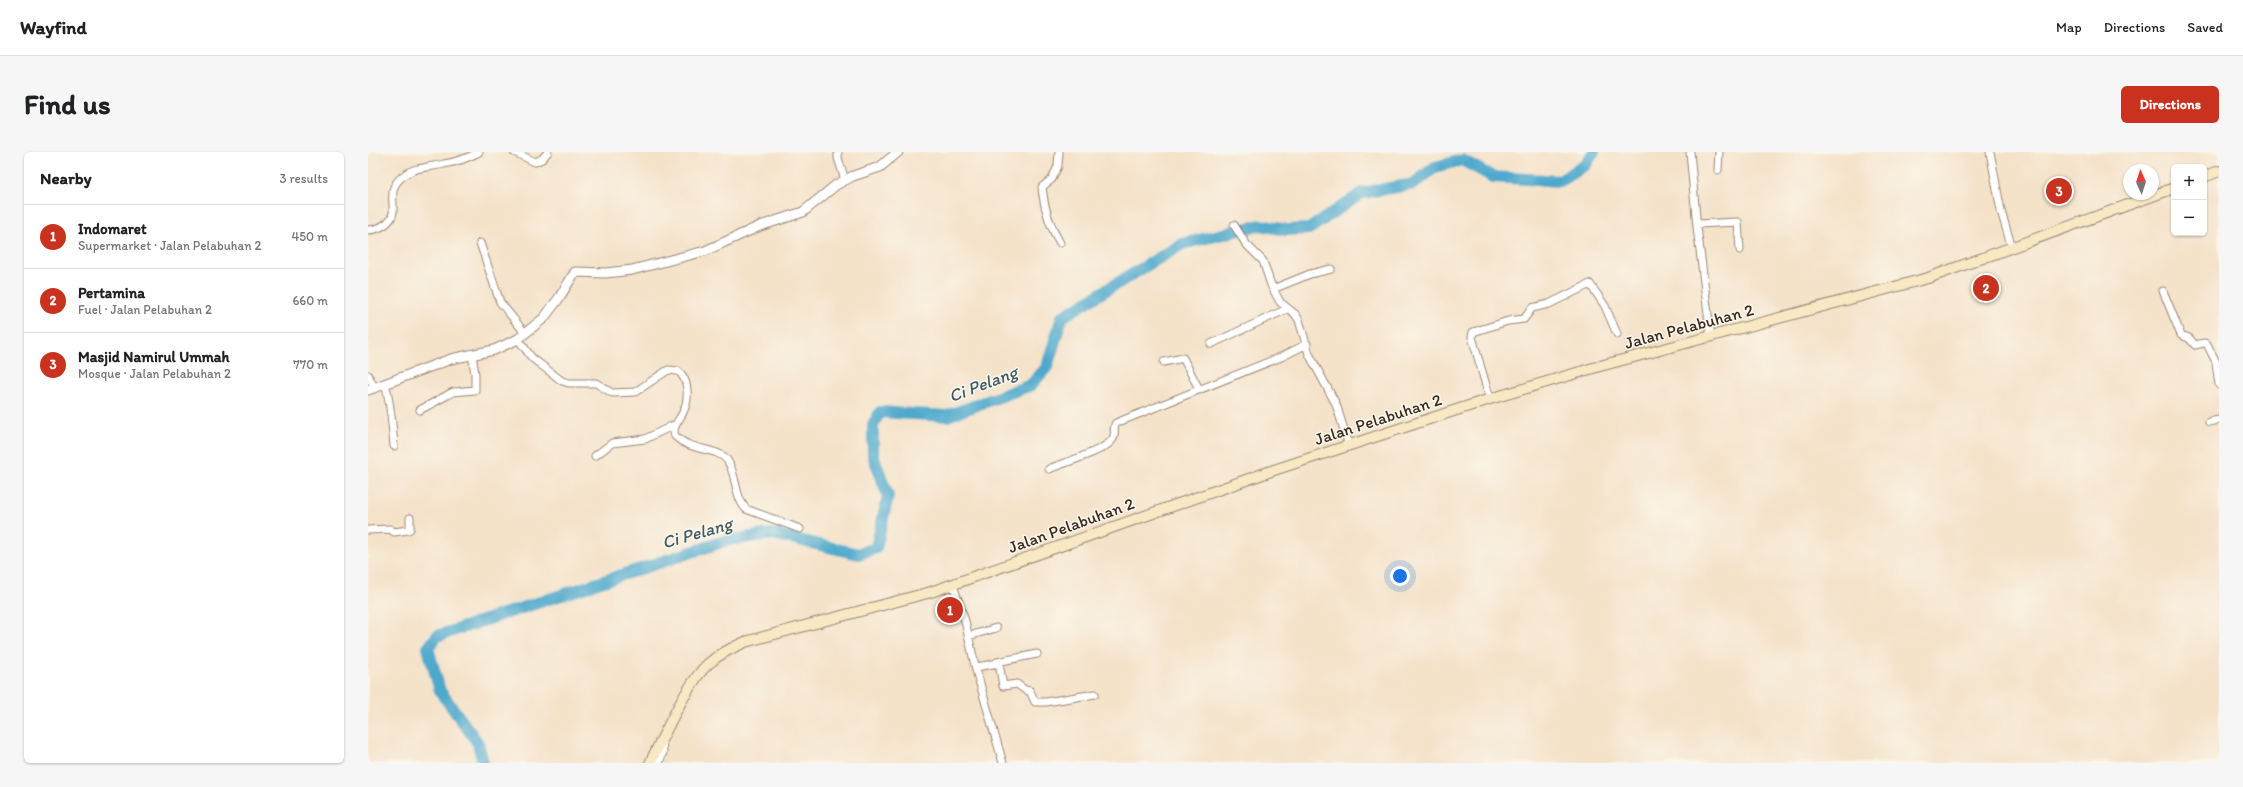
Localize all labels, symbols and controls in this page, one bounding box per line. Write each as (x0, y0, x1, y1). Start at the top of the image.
text: Wayfind (20, 16, 87, 39)
text: Map (2056, 19, 2082, 36)
text: Directions (2104, 19, 2165, 36)
text: Saved (2187, 19, 2223, 36)
button: Directions (2121, 86, 2219, 123)
text: Find us (24, 87, 111, 121)
north arrow (2123, 164, 2159, 200)
map controls (2171, 164, 2207, 236)
button: + (2171, 164, 2207, 200)
text: Nearby (40, 168, 92, 188)
text: 3 results (279, 171, 328, 186)
pin: 3 (2046, 176, 2072, 206)
button: − (2171, 200, 2207, 236)
text: Indomaret (78, 220, 147, 238)
text: 1 (50, 229, 56, 244)
text: 450 m (291, 229, 328, 244)
text: Supermarket · Jalan Pelabuhan 2 (78, 238, 261, 253)
pin: 2 (1973, 273, 1999, 303)
text: Pertamina (78, 284, 145, 302)
text: 2 (50, 293, 56, 308)
text: 660 m (292, 293, 328, 308)
street label: Jalan Pelabuhan 2 (1622, 299, 1756, 353)
text: Fuel · Jalan Pelabuhan 2 (78, 302, 212, 317)
text: Masjid Namirul Ummah (78, 348, 230, 366)
text: 3 (49, 357, 57, 372)
text: 770 m (293, 357, 328, 372)
water label: Ci Pelang (945, 360, 1023, 407)
text: Mosque · Jalan Pelabuhan 2 (78, 366, 231, 381)
street label: Jalan Pelabuhan 2 (1312, 389, 1444, 449)
street label: Jalan Pelabuhan 2 (1005, 493, 1137, 557)
water label: Ci Pelang (659, 512, 737, 554)
your location (1390, 566, 1410, 586)
pin: 1 (937, 595, 963, 625)

